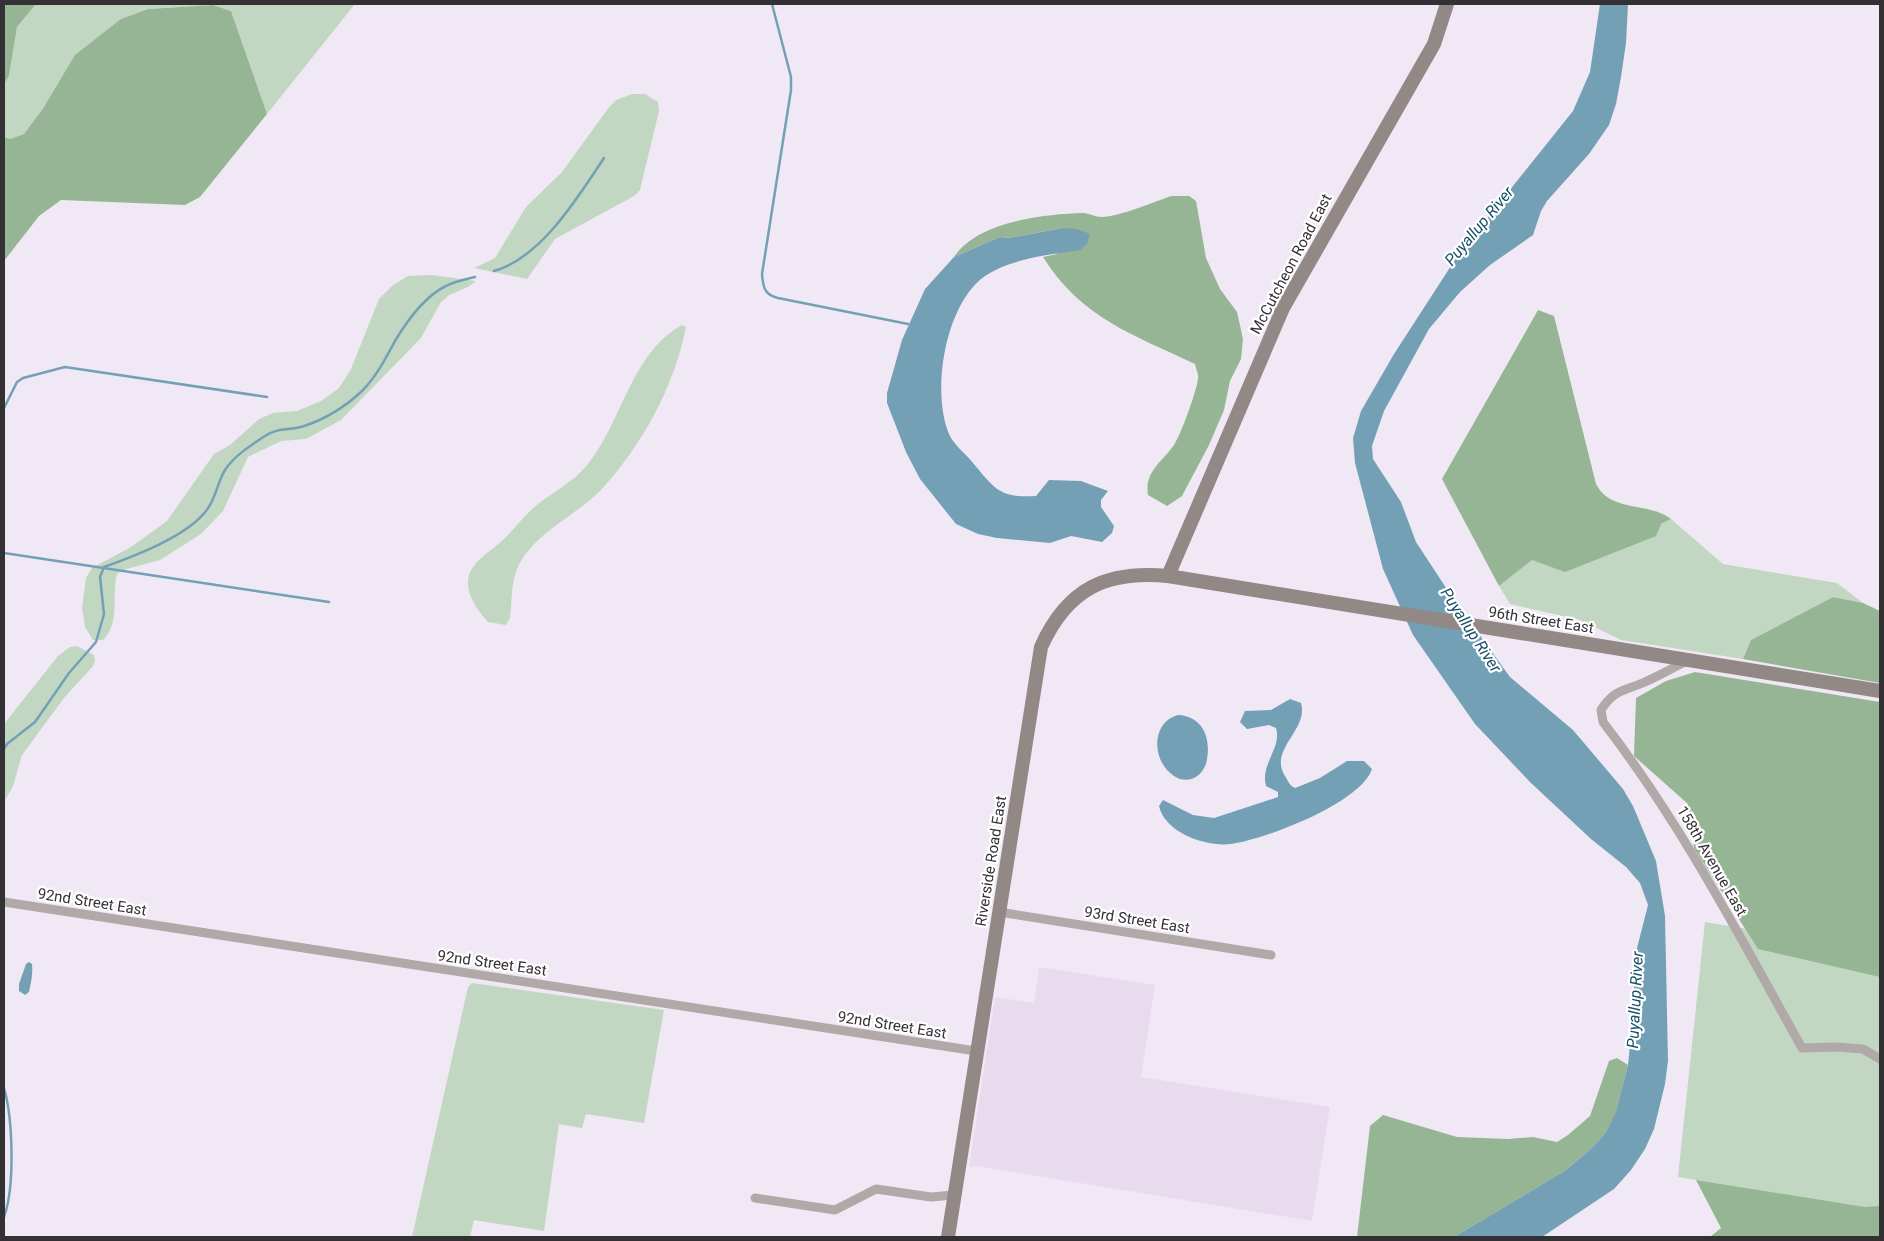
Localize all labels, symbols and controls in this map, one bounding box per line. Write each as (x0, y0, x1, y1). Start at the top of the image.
water label: Puyallup River (1441, 182, 1518, 269)
street label: McCutcheon Road East (1246, 191, 1336, 337)
water label: Puyallup River (1437, 584, 1506, 676)
street label: 96th Street East (1487, 603, 1595, 637)
street label: Riverside Road East (972, 794, 1010, 928)
street label: 158th Avenue East (1673, 803, 1751, 919)
street label: 92nd Street East (36, 885, 148, 920)
street label: 93rd Street East (1083, 903, 1191, 937)
street label: 92nd Street East (436, 946, 548, 980)
water label: Puyallup River (1623, 950, 1647, 1049)
street label: 92nd Street East (836, 1008, 948, 1043)

